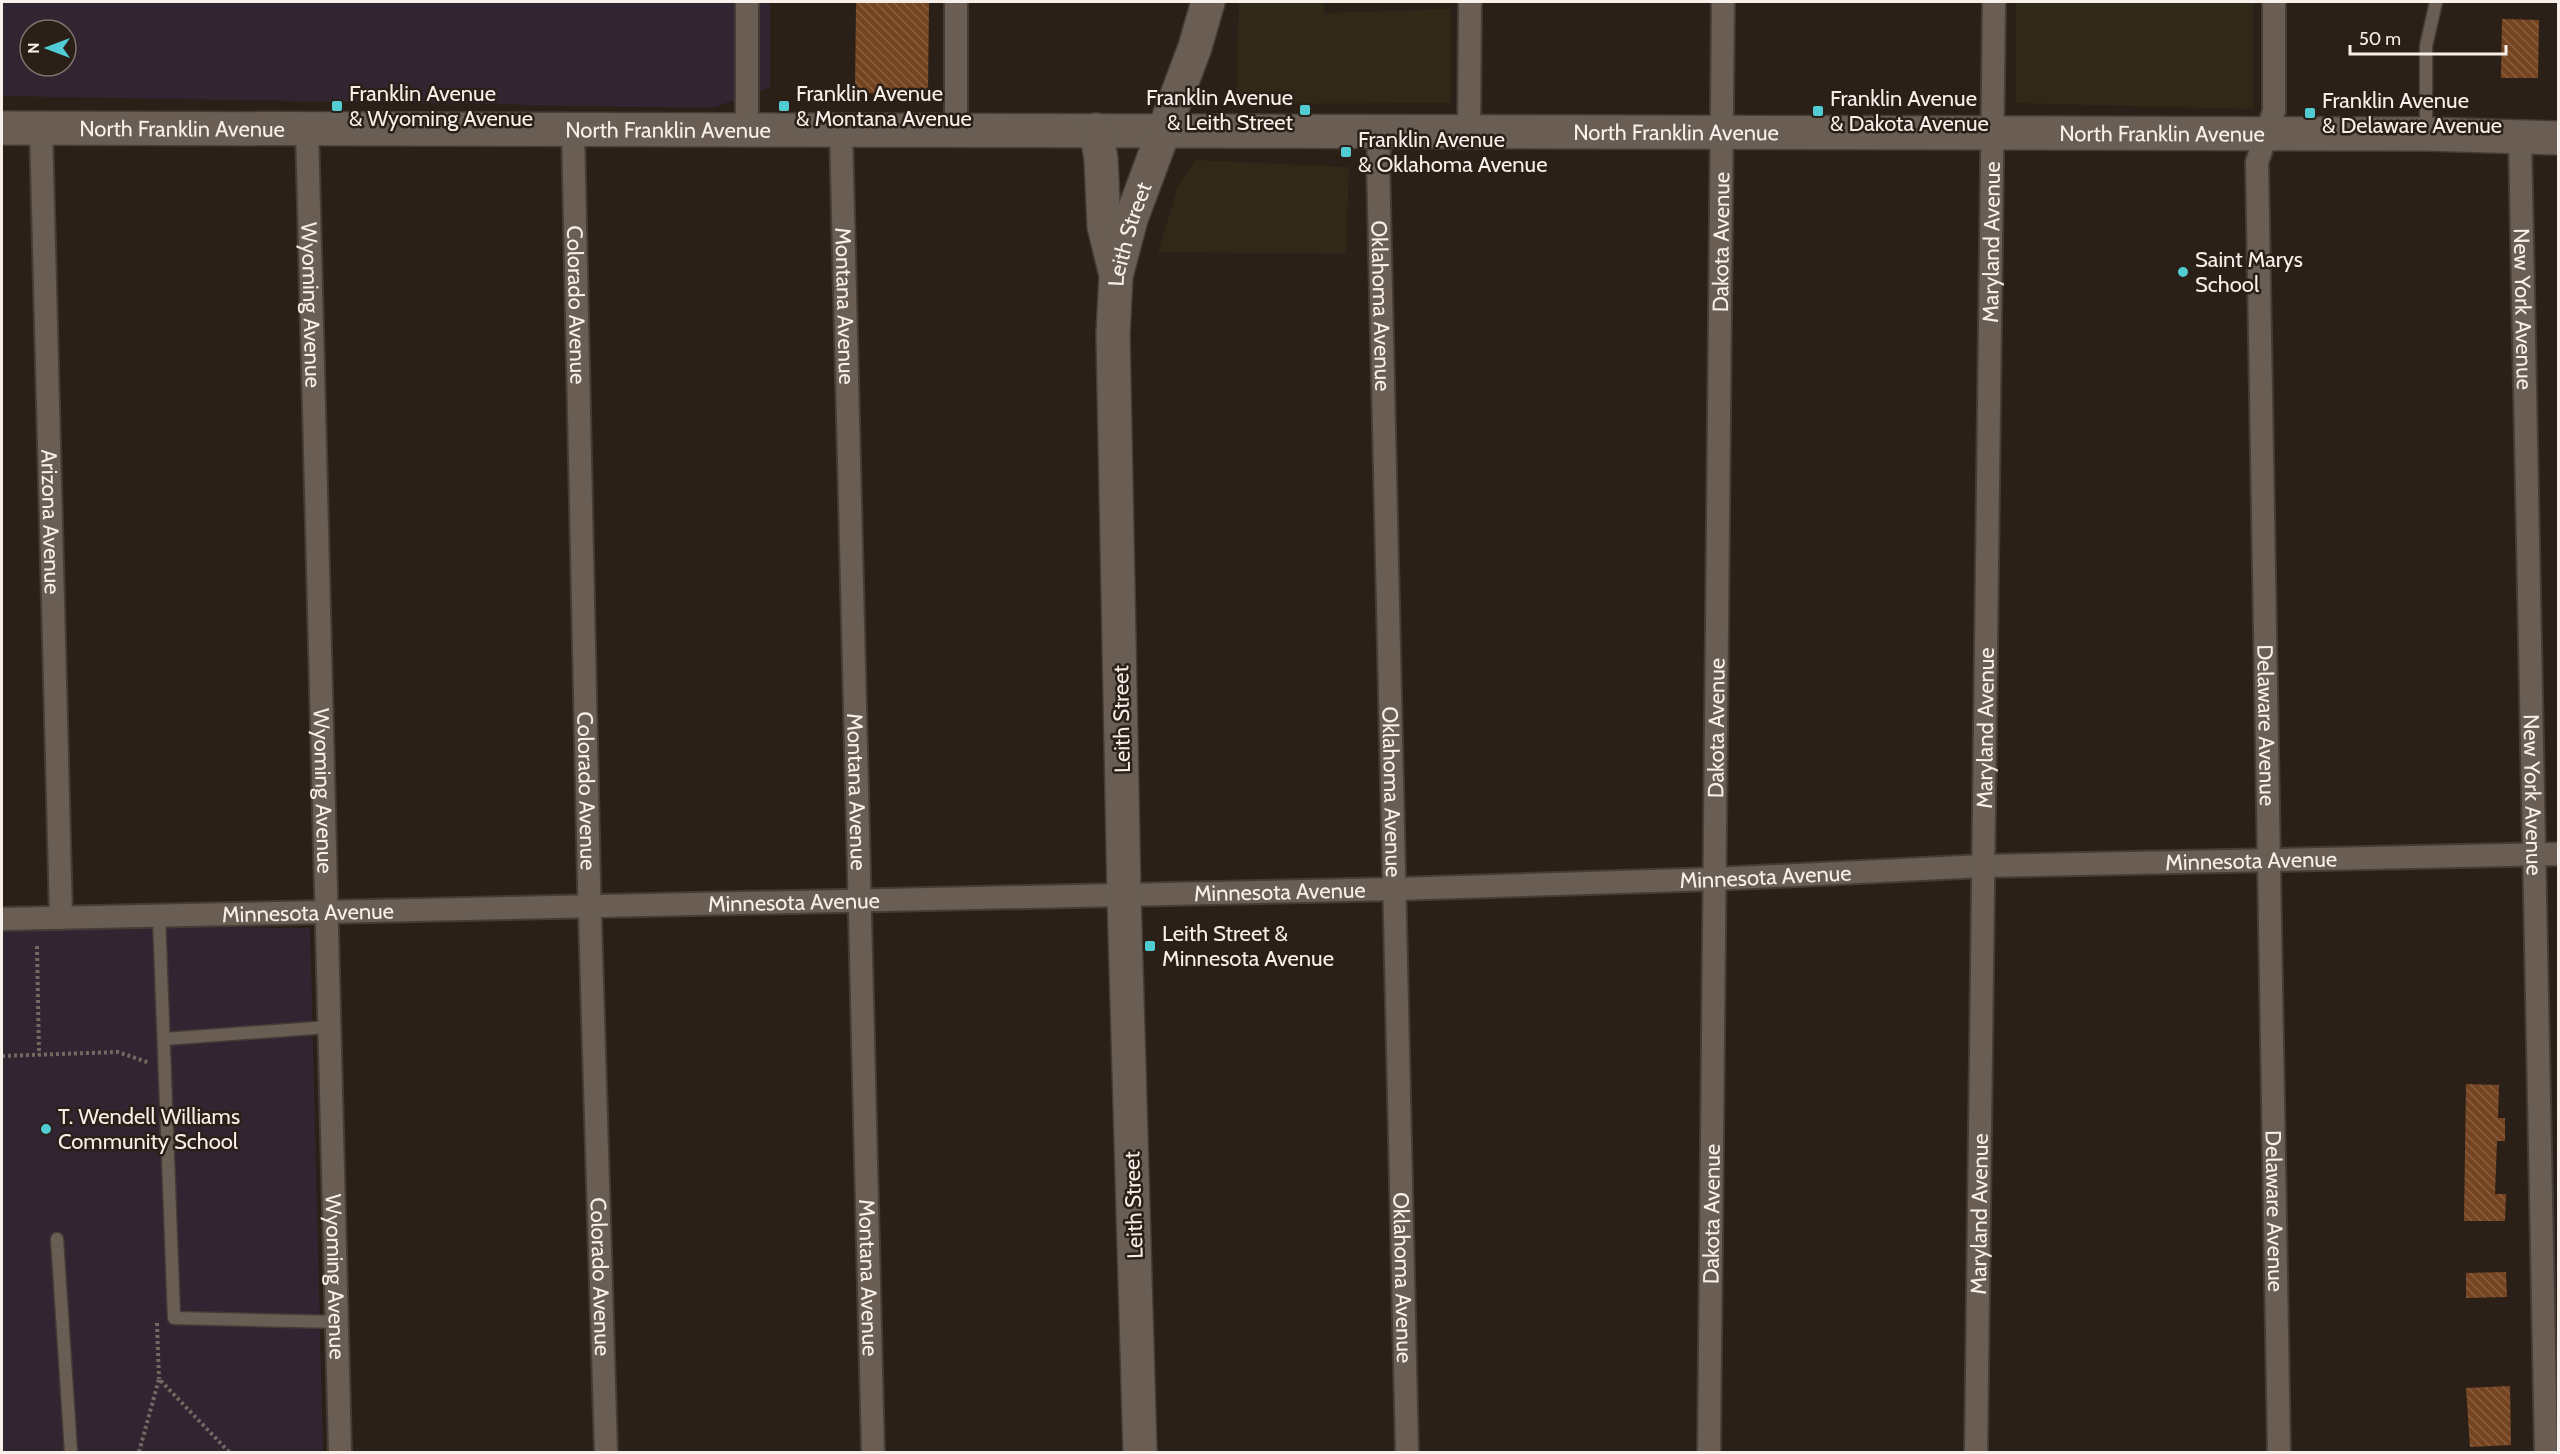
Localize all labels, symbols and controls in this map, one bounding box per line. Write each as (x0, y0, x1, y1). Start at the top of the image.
north arrow (18, 18, 78, 78)
scale bar (2350, 18, 2506, 56)
text: 50 m (2359, 28, 2401, 50)
text: N (24, 42, 43, 54)
place label: Franklin Avenue & Wyoming Avenue (349, 80, 533, 132)
place label: Franklin Avenue & Montana Avenue (796, 80, 972, 132)
place label: Franklin Avenue & Leith Street (1146, 84, 1294, 136)
place label: Franklin Avenue & Dakota Avenue (1830, 85, 1989, 137)
place label: Franklin Avenue & Delaware Avenue (2322, 87, 2502, 139)
marker: Franklin Avenue & Wyoming Avenue (330, 99, 344, 113)
marker: Franklin Avenue & Montana Avenue (777, 99, 791, 113)
marker: Franklin Avenue & Leith Street (1298, 103, 1312, 117)
marker: Franklin Avenue & Dakota Avenue (1811, 104, 1825, 118)
marker: Franklin Avenue & Delaware Avenue (2303, 106, 2317, 120)
street label: North Franklin Avenue (79, 115, 285, 143)
street label: North Franklin Avenue (565, 116, 771, 144)
street label: North Franklin Avenue (1573, 119, 1779, 146)
street label: North Franklin Avenue (2059, 120, 2265, 148)
place label: Franklin Avenue & Oklahoma Avenue (1358, 126, 1547, 178)
marker: Franklin Avenue & Oklahoma Avenue (1339, 145, 1353, 159)
street label: Maryland Avenue (1977, 161, 2006, 323)
street label: Dakota Avenue (1707, 172, 1735, 312)
street label: Leith Street (1102, 178, 1158, 287)
street label: Oklahoma Avenue (1365, 220, 1396, 392)
street label: Wyoming Avenue (295, 222, 326, 388)
street label: Colorado Avenue (561, 225, 591, 385)
street label: Montana Avenue (829, 227, 860, 385)
street label: New York Avenue (2508, 228, 2538, 390)
place label: Saint Marys School (2195, 246, 2303, 298)
marker: Saint Marys School (2176, 265, 2190, 279)
street label: Arizona Avenue (35, 449, 66, 595)
street label: Delaware Avenue (2251, 644, 2281, 806)
street label: Maryland Avenue (1971, 647, 2000, 809)
street label: Dakota Avenue (1702, 658, 1731, 798)
street label: Leith Street (1107, 664, 1136, 773)
street label: Oklahoma Avenue (1376, 706, 1407, 878)
street label: Wyoming Avenue (307, 708, 339, 874)
street label: Colorado Avenue (571, 711, 602, 871)
street label: Montana Avenue (841, 713, 872, 871)
street label: New York Avenue (2517, 714, 2548, 876)
street label: Minnesota Avenue (2165, 846, 2337, 876)
street label: Minnesota Avenue (1679, 859, 1852, 894)
street label: Minnesota Avenue (1193, 877, 1366, 907)
street label: Minnesota Avenue (708, 887, 880, 918)
street label: Minnesota Avenue (222, 898, 394, 928)
place label: Leith Street & Minnesota Avenue (1162, 920, 1334, 972)
marker: Leith Street & Minnesota Avenue (1143, 939, 1157, 953)
place label: T. Wendell Williams Community School (58, 1103, 240, 1155)
marker: T. Wendell Williams Community School (39, 1122, 53, 1136)
street label: Delaware Avenue (2260, 1130, 2289, 1292)
street label: Maryland Avenue (1965, 1133, 1994, 1295)
street label: Dakota Avenue (1698, 1144, 1726, 1284)
street label: Leith Street (1118, 1150, 1149, 1259)
street label: Oklahoma Avenue (1387, 1192, 1418, 1363)
street label: Wyoming Avenue (320, 1194, 351, 1360)
street label: Colorado Avenue (584, 1197, 616, 1357)
street label: Montana Avenue (853, 1199, 884, 1357)

